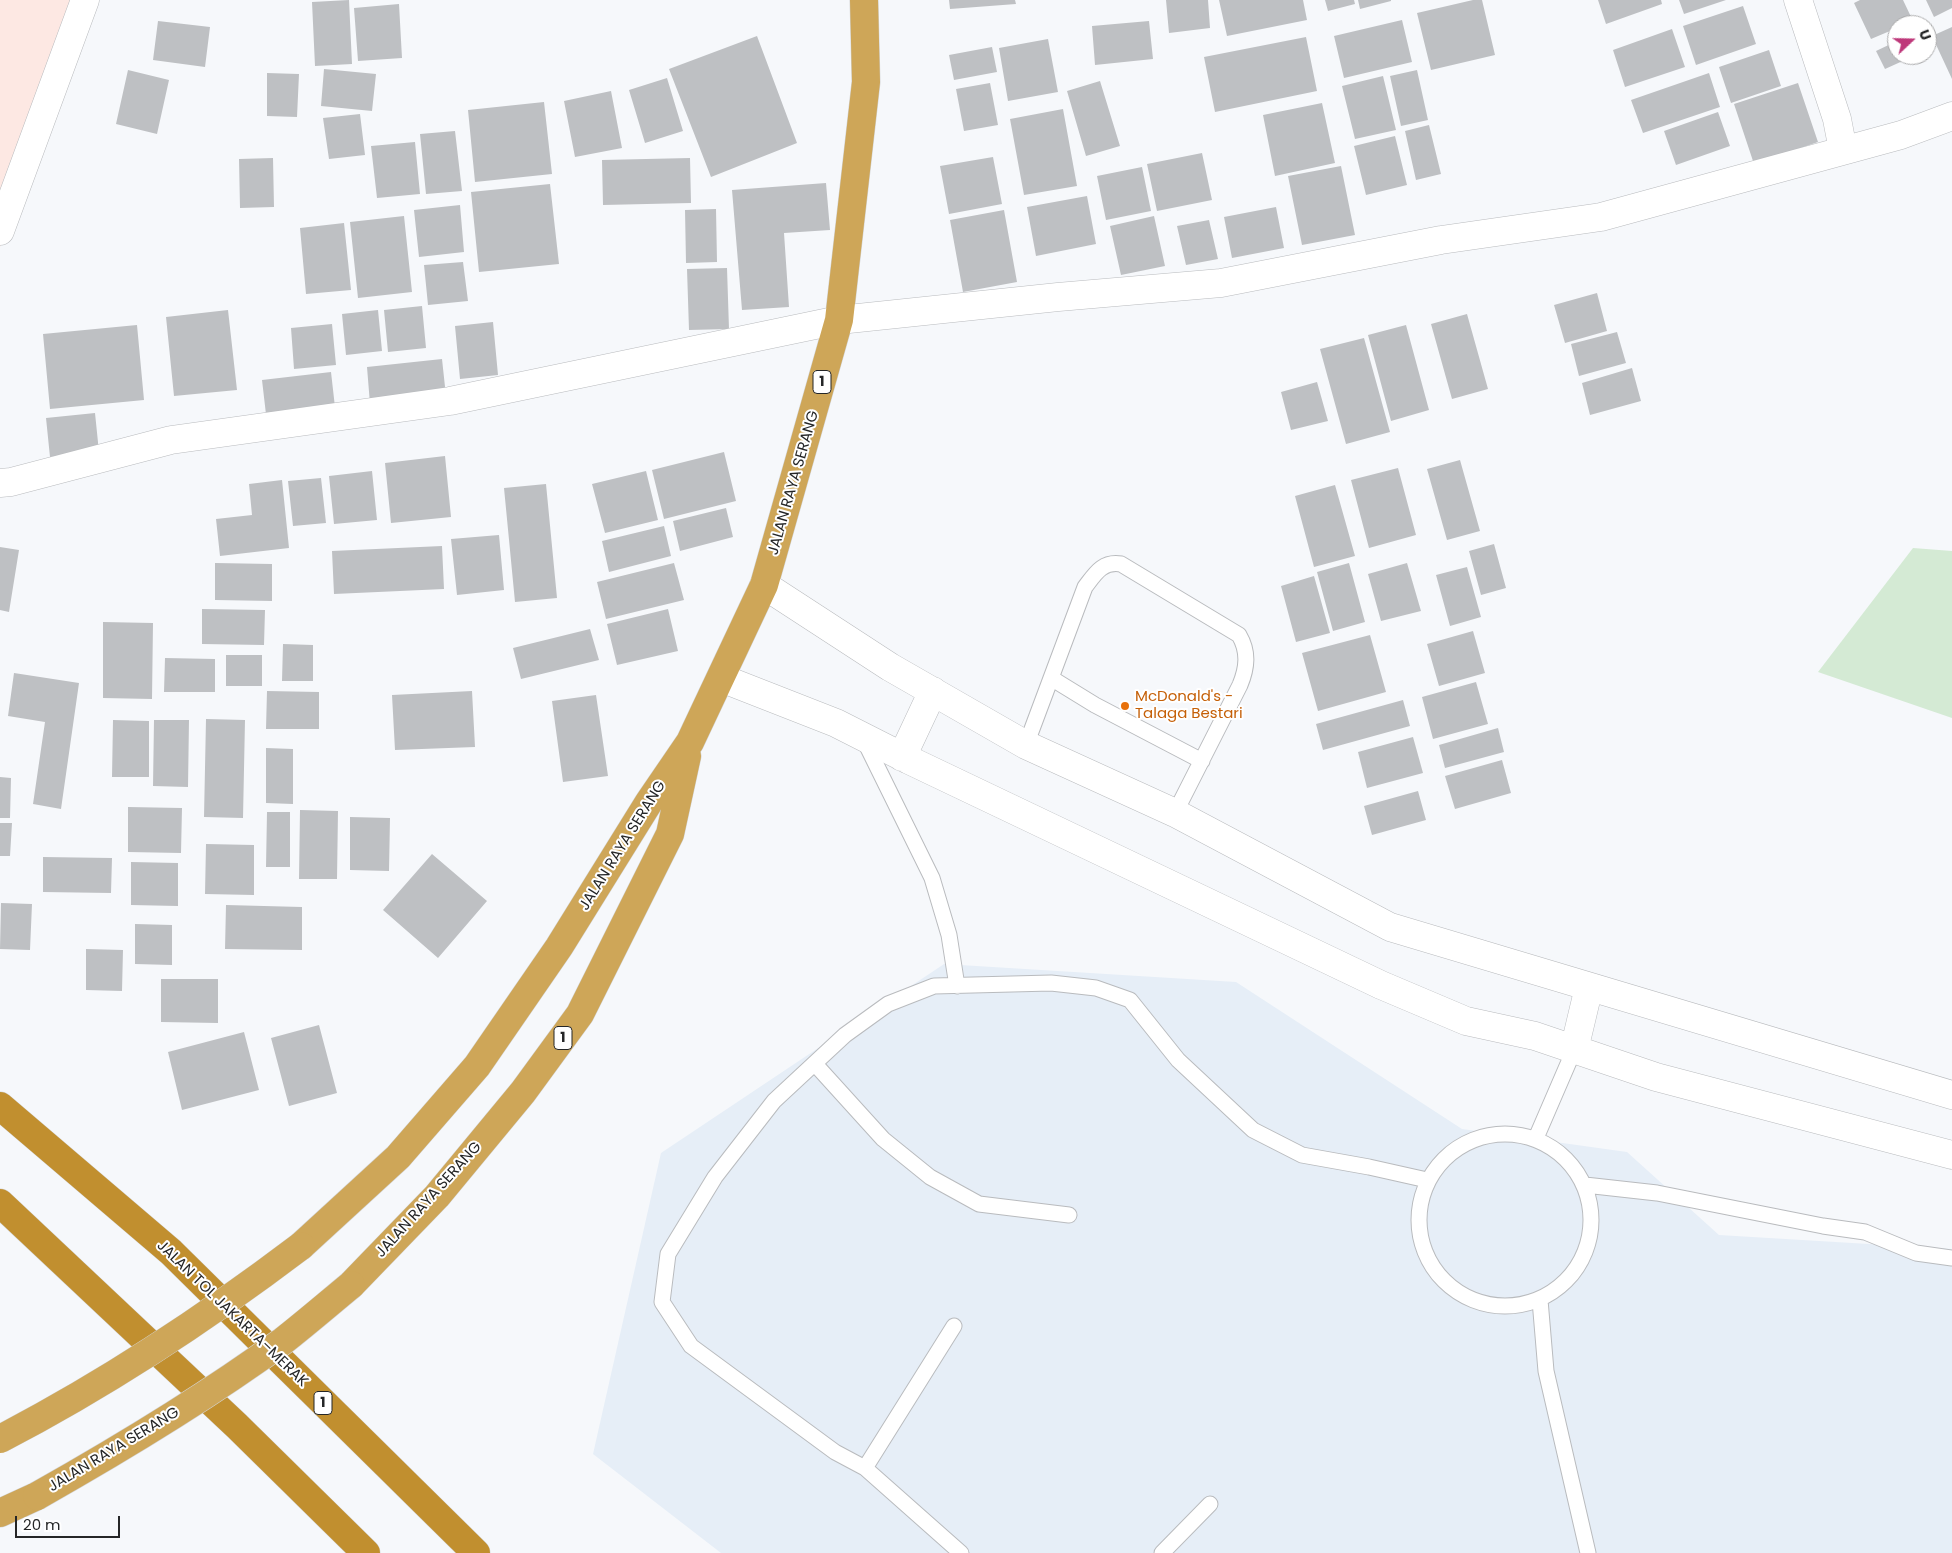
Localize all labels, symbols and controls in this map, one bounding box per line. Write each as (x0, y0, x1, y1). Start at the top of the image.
north arrow (1887, 15, 1937, 65)
text: U (1914, 27, 1936, 43)
road number: 1 (813, 371, 831, 394)
street label: JALAN RAYA SERANG (765, 409, 823, 557)
place label: McDonald's - Talaga Bestari (1135, 688, 1243, 723)
marker: McDonald's - Talaga Bestari (1119, 700, 1131, 712)
street label: JALAN RAYA SERANG (576, 778, 670, 914)
road number: 1 (554, 1026, 572, 1050)
street label: JALAN RAYA SERANG (372, 1139, 486, 1261)
street label: JALAN TOL JAKARTA–MERAK (153, 1237, 311, 1391)
road number: 1 (314, 1392, 332, 1415)
street label: JALAN RAYA SERANG (45, 1404, 183, 1496)
scale bar (18, 1506, 122, 1538)
text: 20 m (23, 1514, 61, 1535)

